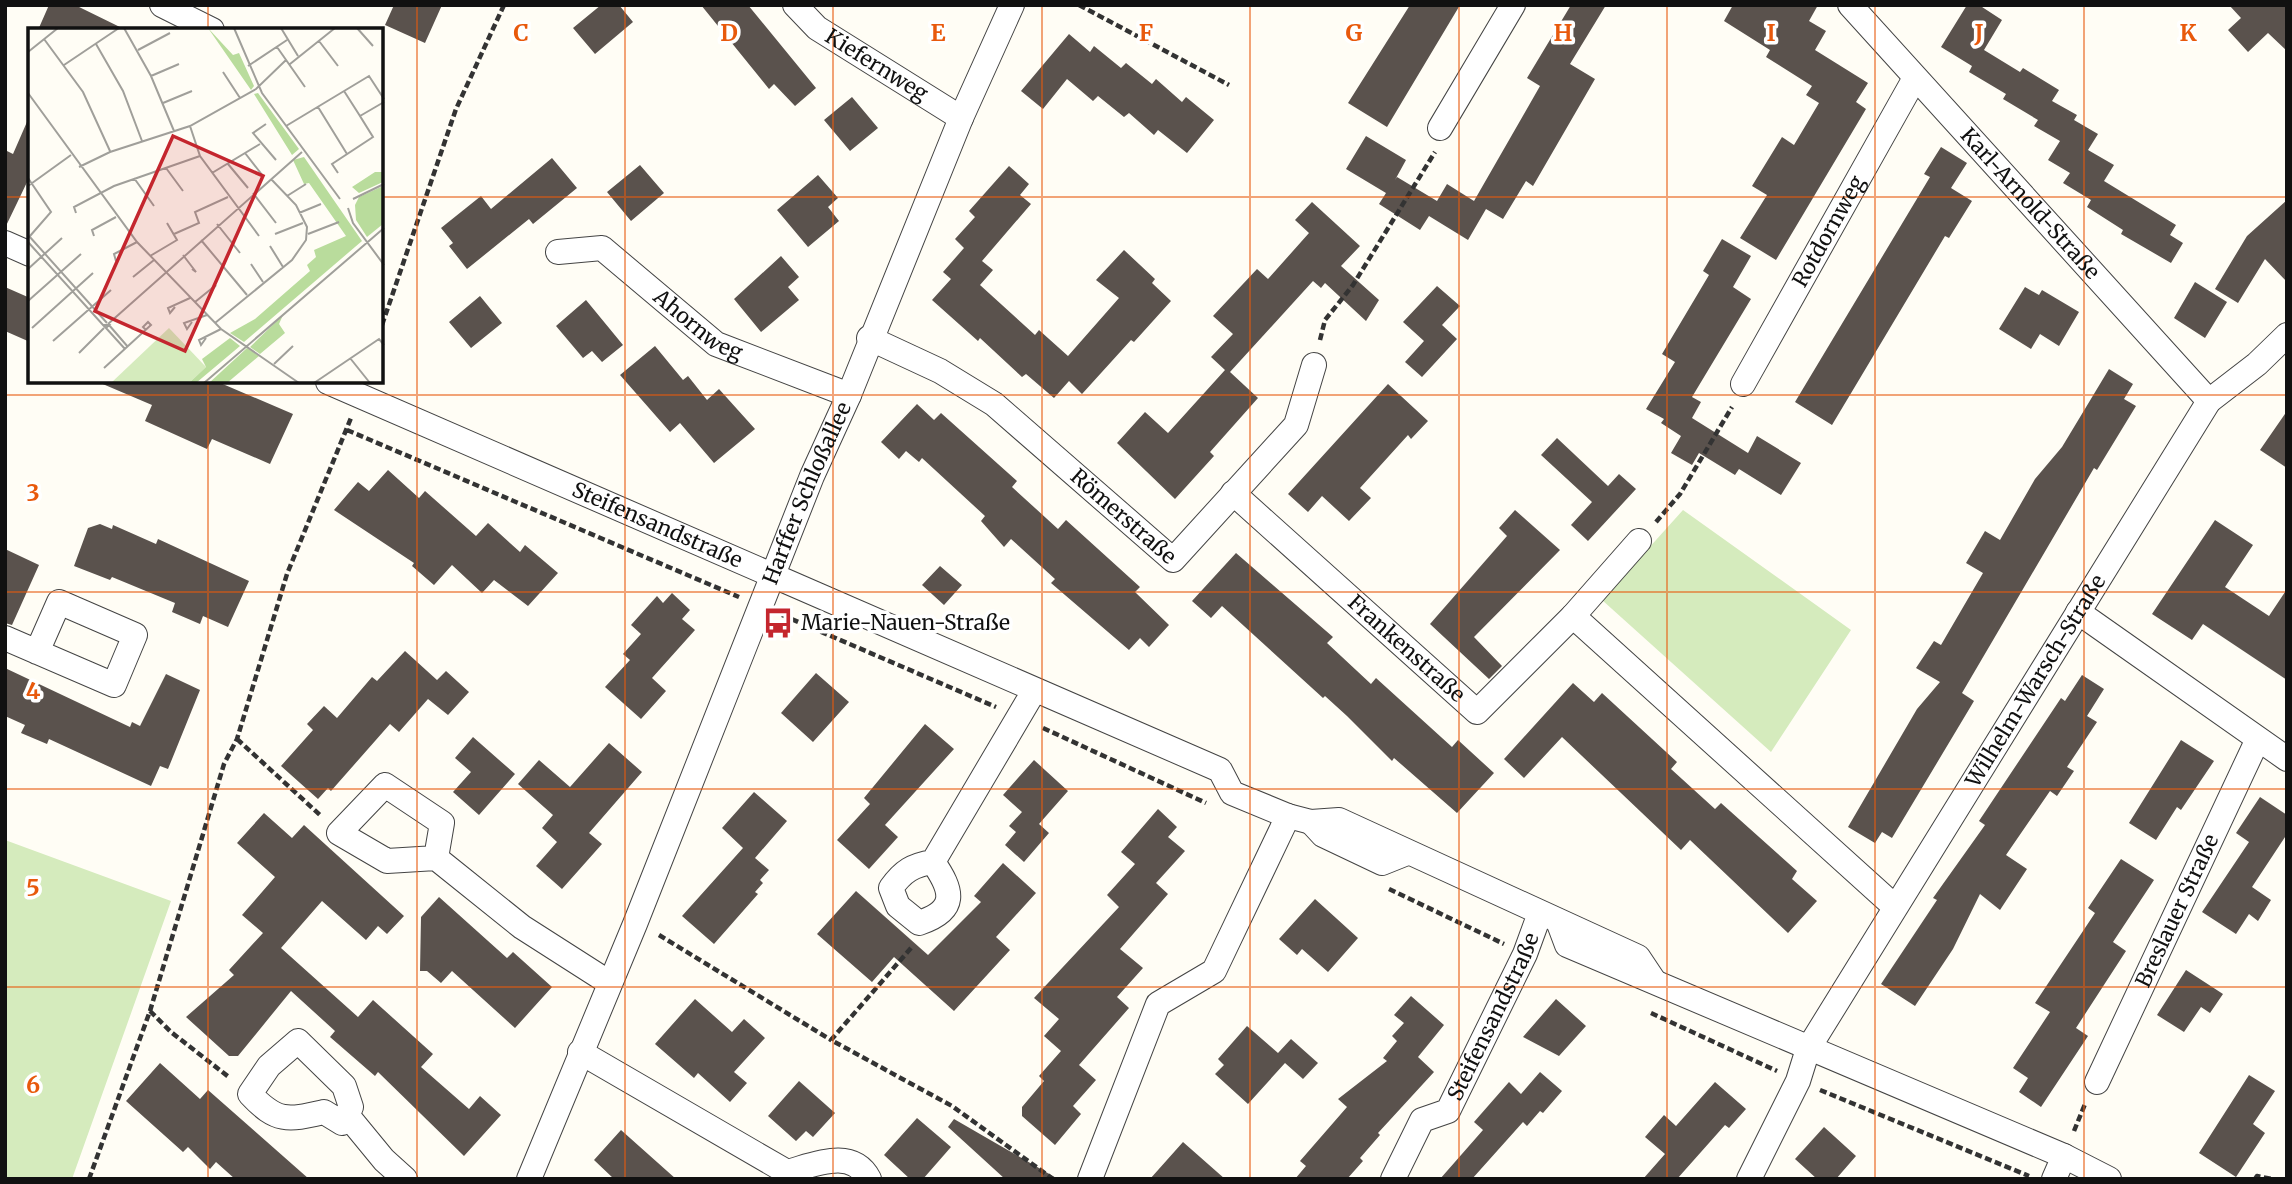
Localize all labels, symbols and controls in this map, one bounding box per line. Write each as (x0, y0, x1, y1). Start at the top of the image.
text: C (513, 18, 529, 47)
text: D (720, 18, 738, 47)
text: E (930, 18, 946, 47)
text: F (1139, 18, 1153, 47)
text: G (1346, 18, 1363, 47)
text: H (1554, 18, 1573, 47)
text: I (1766, 18, 1776, 47)
text: J (1973, 18, 1984, 47)
text: K (2179, 18, 2197, 47)
street label: Kiefernweg (820, 23, 933, 107)
inset map (28, 28, 383, 383)
street label: Karl-Arnold-Straße (1955, 122, 2106, 285)
street label: Rotdornweg (1786, 170, 1871, 292)
street label: Ahornweg (647, 282, 747, 366)
street label: Harffer Schloßallee (757, 398, 857, 588)
street label: Römerstraße (1065, 463, 1182, 570)
street label: Steifensandstraße (568, 476, 747, 574)
text: 3 (26, 478, 40, 507)
street label: Wilhelm-Warsch-Straße (1959, 569, 2111, 793)
street label: Frankenstraße (1342, 589, 1471, 708)
bus stop icon: Marie-Nauen-Straße (761, 606, 795, 640)
place label: Marie-Nauen-Straße (801, 609, 1010, 636)
text: 4 (26, 676, 41, 705)
street label: Breslauer Straße (2129, 830, 2224, 992)
text: 5 (26, 873, 40, 902)
street label: Steifensandstraße (1441, 929, 1545, 1105)
text: 6 (26, 1070, 40, 1099)

